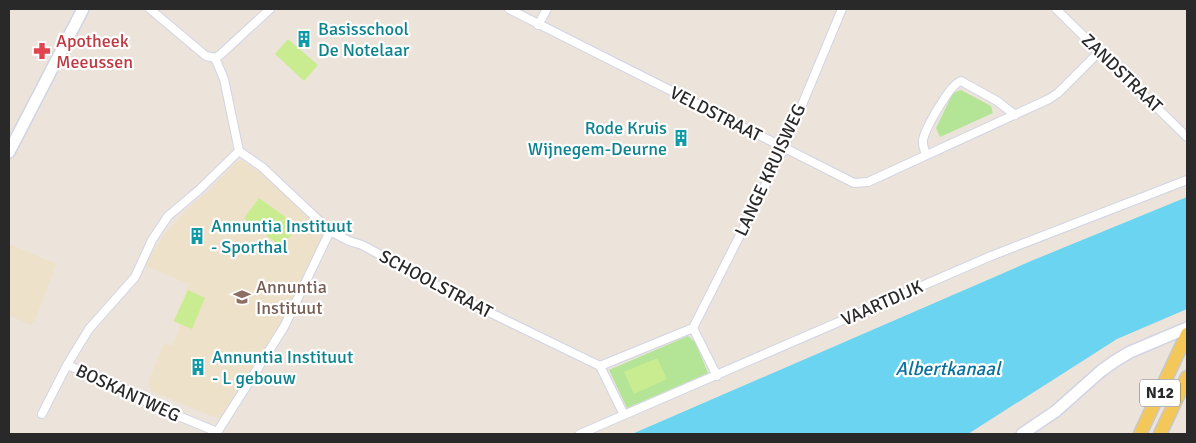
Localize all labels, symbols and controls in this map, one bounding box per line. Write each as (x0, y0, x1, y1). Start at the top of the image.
place label: Basisschool De Notelaar (318, 18, 410, 61)
building icon: Basisschool De Notelaar (294, 29, 314, 49)
street label: ZANDSTRAAT (1077, 29, 1167, 117)
place label: Apotheek Meeussen (56, 30, 133, 73)
pharmacy icon: Apotheek Meeussen (32, 41, 52, 61)
street label: VELDSTRAAT (666, 81, 766, 147)
street label: LANGE KRUISWEG (730, 100, 810, 240)
place label: Rode Kruis Wijnegem-Deurne (528, 117, 667, 160)
building icon: Rode Kruis Wijnegem-Deurne (671, 128, 691, 148)
place label: Annuntia Instituut - Sporthal (211, 215, 352, 258)
building icon: Annuntia Instituut - Sporthal (187, 226, 207, 246)
street label: SCHOOLSTRAAT (376, 245, 496, 323)
street label: VAARTDIJK (838, 275, 926, 331)
place label: Annuntia Instituut (256, 276, 327, 319)
school or university icon: Annuntia Instituut (232, 287, 252, 307)
place label: Annuntia Instituut - L gebouw (212, 346, 353, 389)
building icon: Annuntia Instituut - L gebouw (188, 357, 208, 377)
water label: Albertkanaal (896, 357, 1002, 381)
street label: BOSKANTWEG (72, 359, 184, 427)
road number: N12 (1140, 379, 1180, 406)

